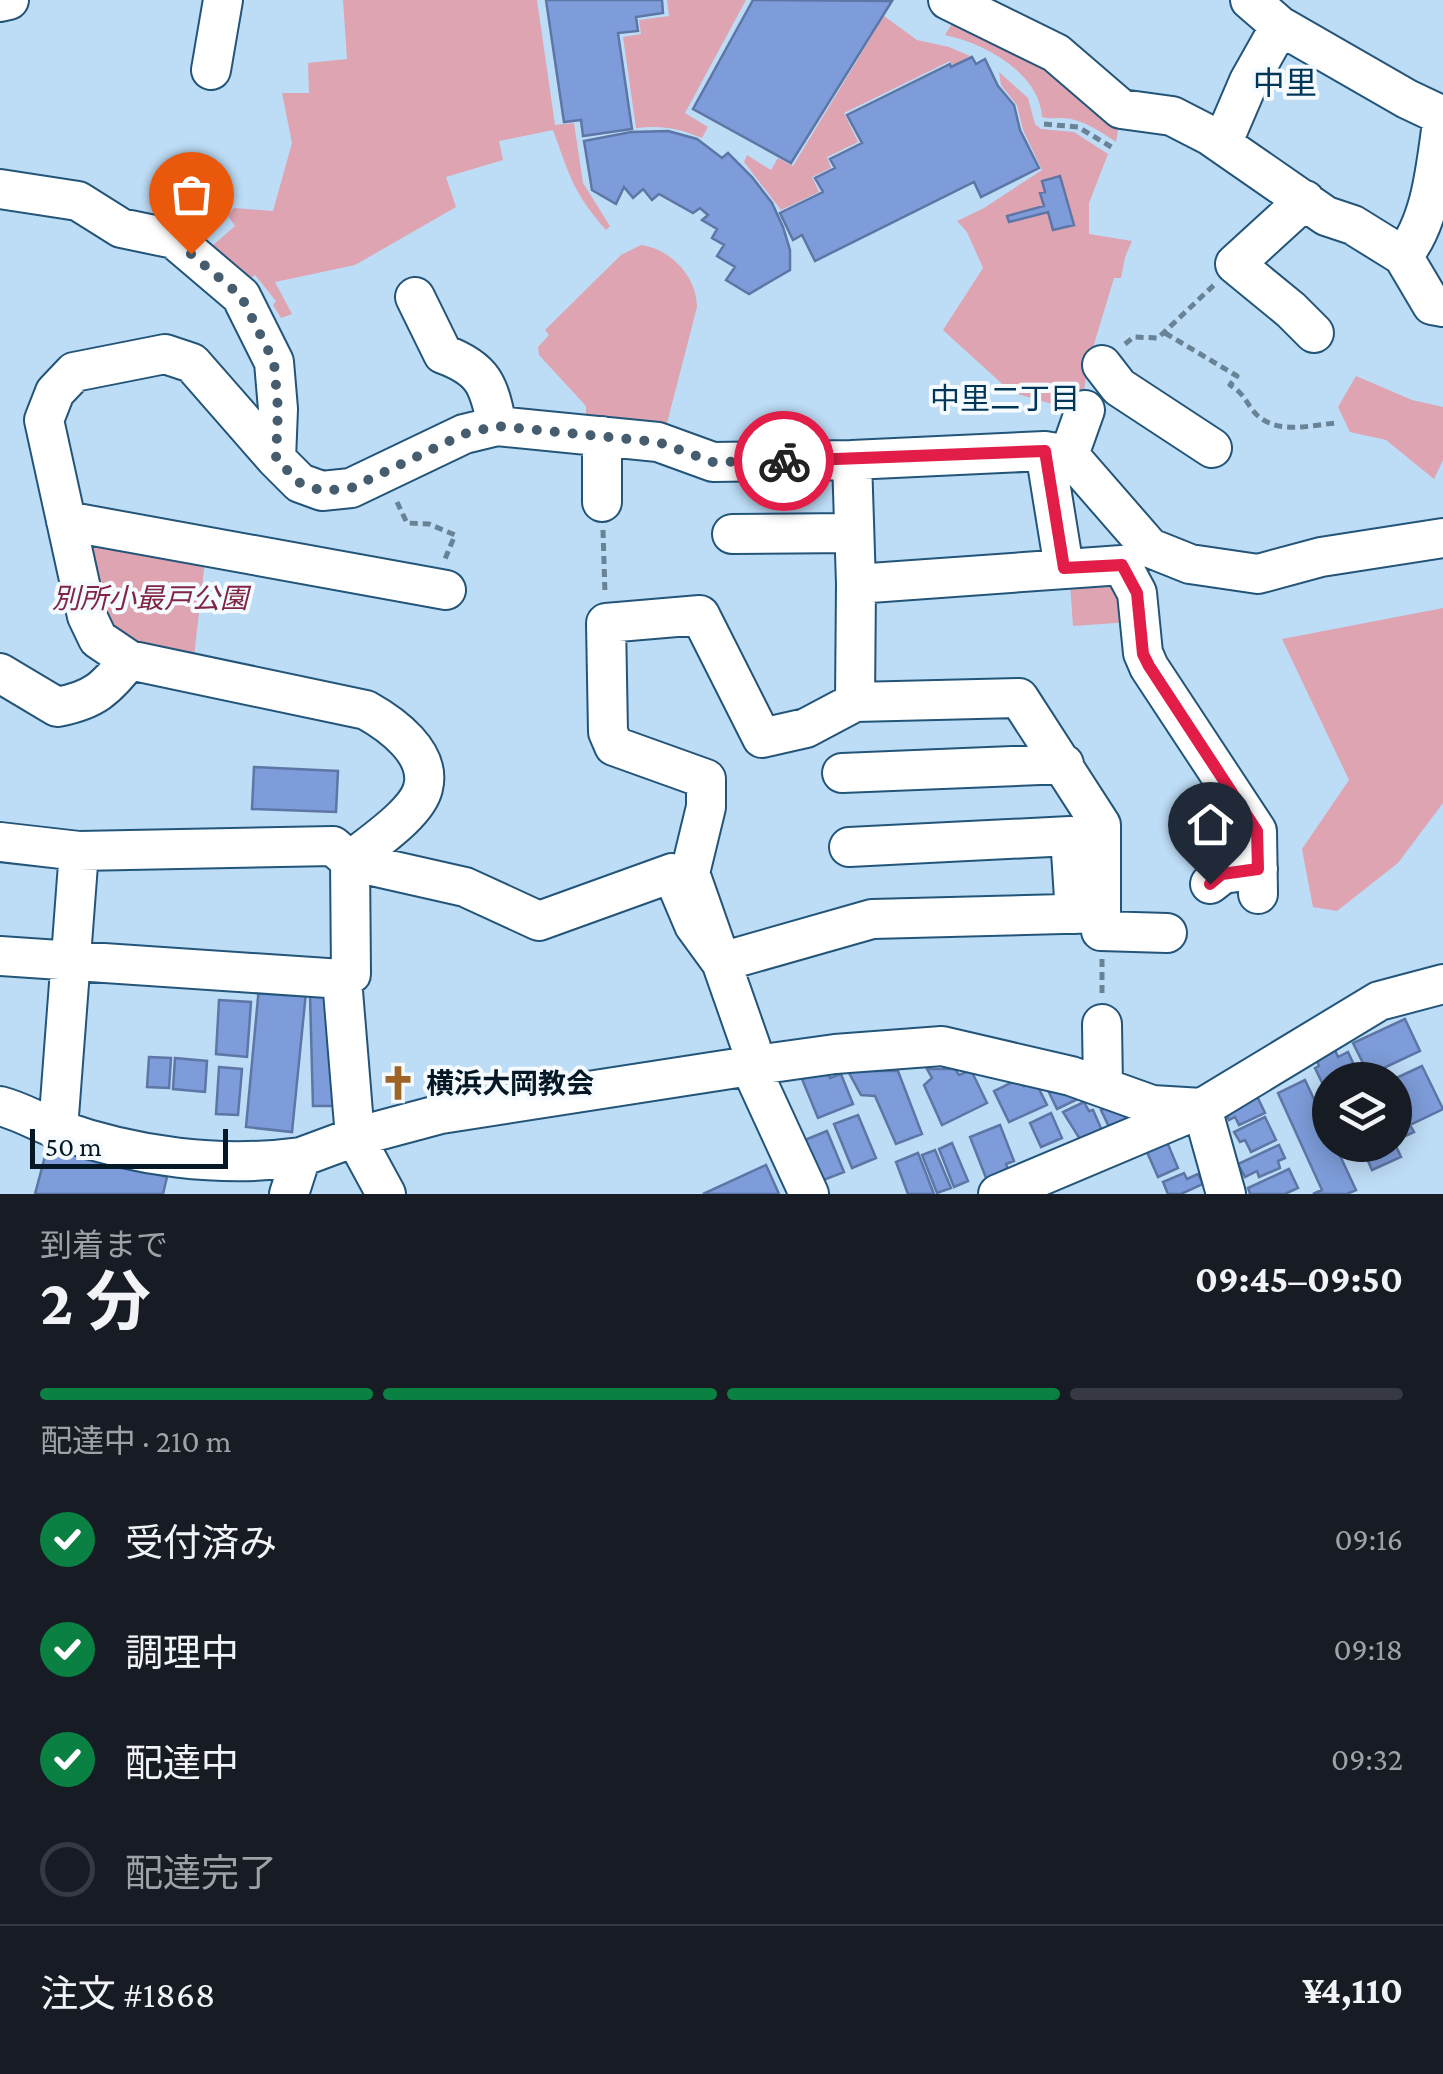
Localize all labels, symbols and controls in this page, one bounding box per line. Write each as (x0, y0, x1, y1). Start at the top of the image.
district label: 中里 (1253, 65, 1317, 101)
pin (149, 152, 234, 255)
icon: bag (164, 167, 219, 222)
district label: 中里二丁目 (930, 382, 1080, 415)
courier (734, 411, 834, 511)
icon: bike (757, 434, 812, 489)
park label: 別所小最戸公園 (52, 583, 252, 614)
pin (1168, 782, 1253, 885)
icon: home (1183, 797, 1238, 852)
map controls (1312, 1062, 1412, 1162)
button: layers (1312, 1062, 1412, 1162)
church icon: 横浜大岡教会 (379, 1064, 417, 1102)
place label: 横浜大岡教会 (426, 1068, 594, 1099)
scale bar (30, 1124, 228, 1168)
text: 50 m (45, 1131, 102, 1162)
text: 到着まで (40, 1227, 168, 1263)
text: 09:45–09:50 (1195, 1258, 1403, 1300)
text: 2 分 (40, 1266, 151, 1338)
text: 配達中 · 210 m (40, 1423, 231, 1459)
icon: check (40, 1512, 95, 1567)
text: 09:16 (1334, 1521, 1403, 1557)
text: 受付済み (125, 1522, 277, 1564)
icon: check (40, 1622, 95, 1677)
text: 09:18 (1334, 1631, 1403, 1667)
text: 調理中 (125, 1632, 239, 1674)
icon: check (40, 1732, 95, 1787)
text: 09:32 (1331, 1741, 1403, 1777)
text: 配達中 (125, 1742, 239, 1784)
text: 配達完了 (125, 1852, 277, 1894)
text: ¥4,110 (1302, 1969, 1403, 2011)
text: 注文 #1868 (40, 1973, 216, 2015)

